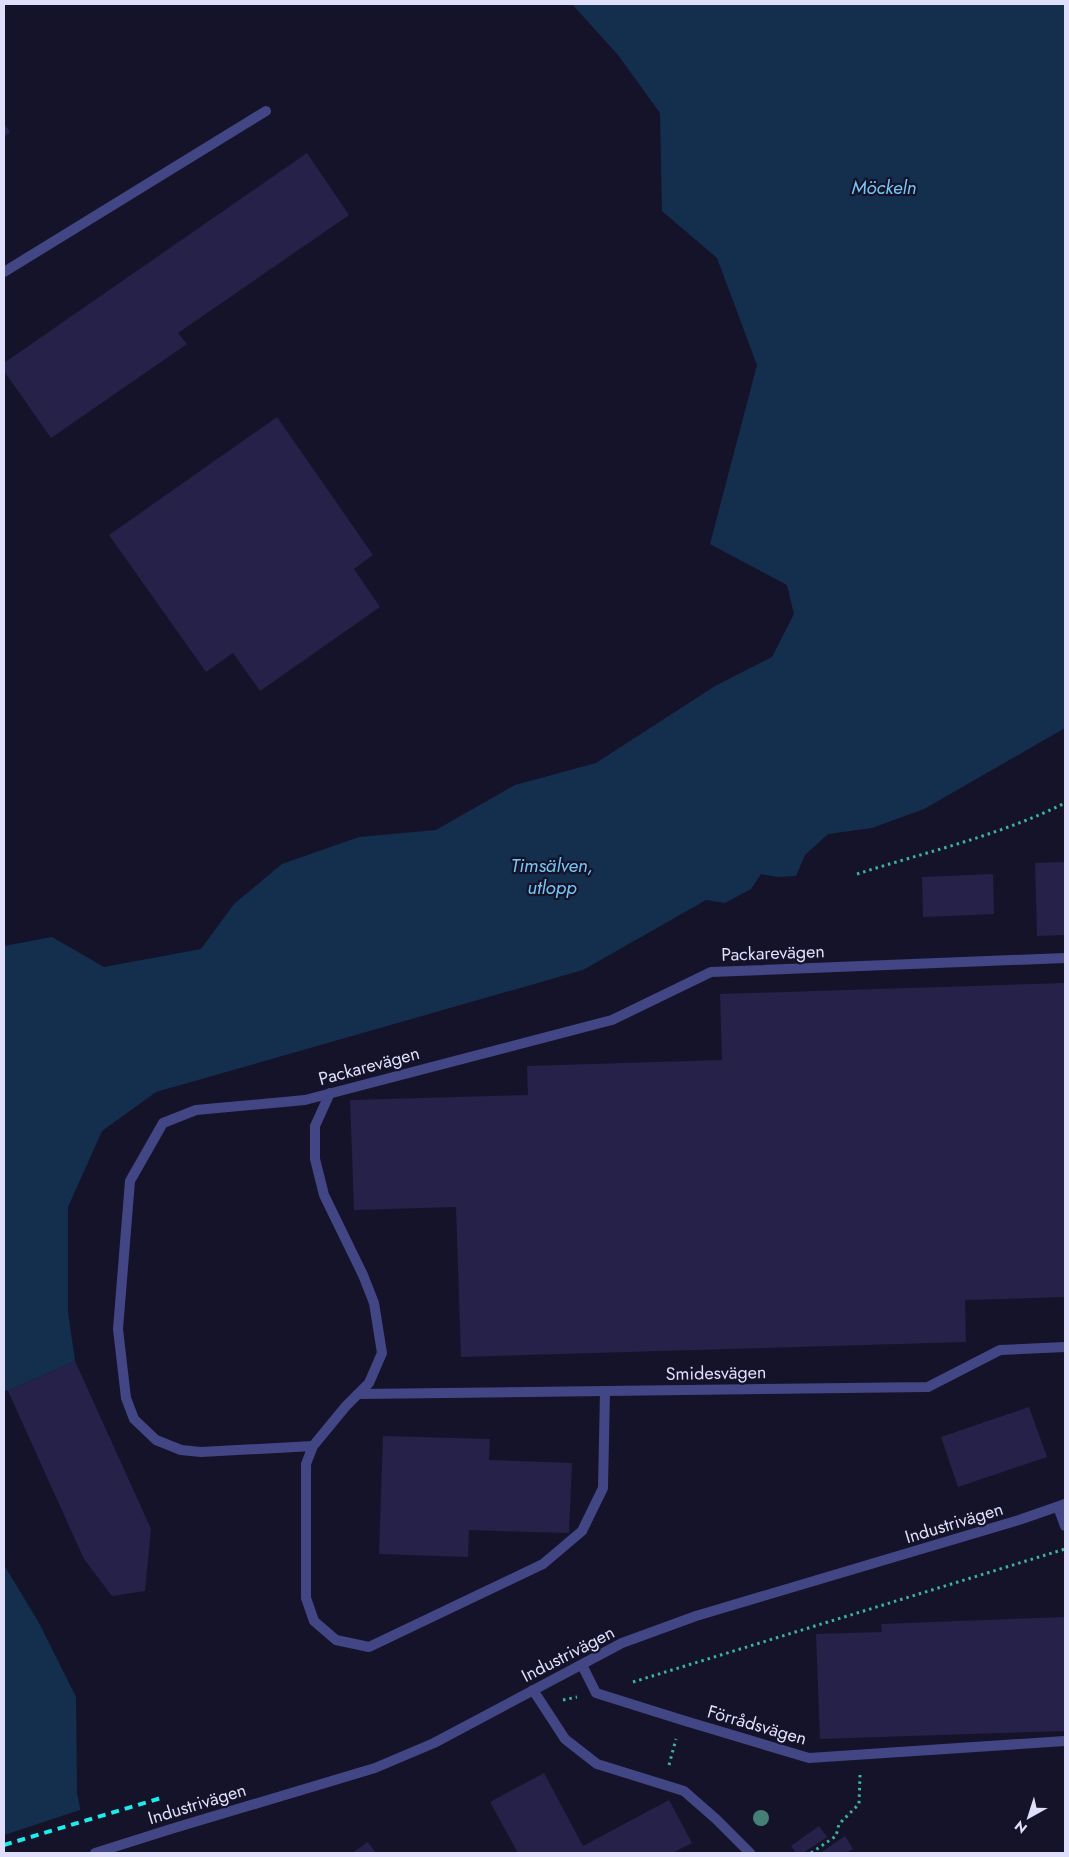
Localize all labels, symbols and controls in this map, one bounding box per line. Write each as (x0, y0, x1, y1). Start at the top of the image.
water label: Möckeln (851, 174, 917, 201)
water label: Timsälven, utlopp (511, 852, 593, 901)
street label: Packarevägen (721, 938, 825, 968)
street label: Packarevägen (316, 1040, 422, 1092)
street label: Smidesvägen (665, 1359, 767, 1387)
street label: Industrivägen (902, 1496, 1006, 1550)
street label: Industrivägen (517, 1619, 619, 1689)
street label: Förrådsvägen (704, 1698, 810, 1752)
street label: Industrivägen (145, 1777, 249, 1831)
north arrow (1004, 1792, 1054, 1842)
text: N (1010, 1816, 1031, 1838)

